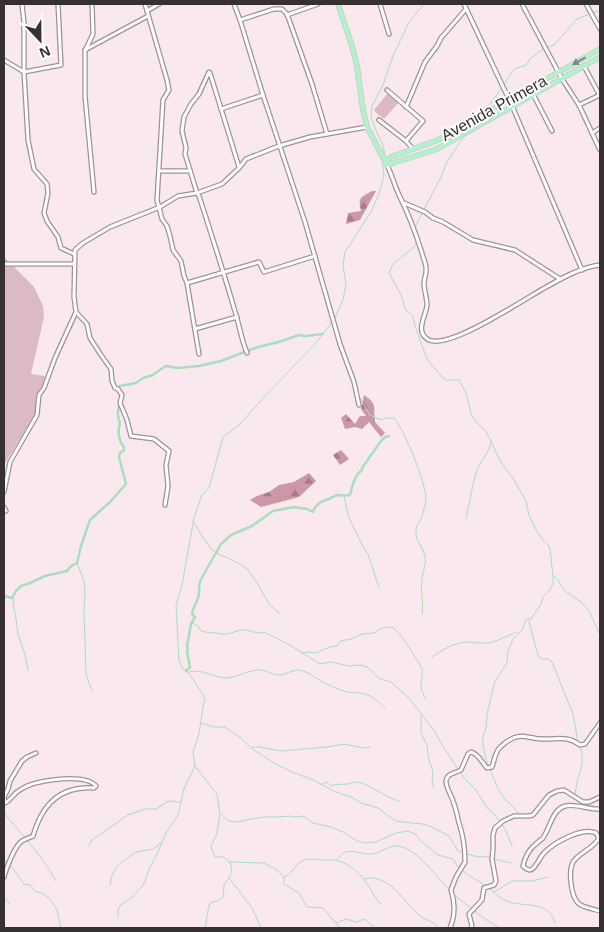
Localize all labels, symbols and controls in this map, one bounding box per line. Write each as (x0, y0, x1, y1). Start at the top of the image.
north arrow (15, 15, 65, 65)
text: N (37, 43, 53, 61)
one-way arrow (573, 56, 586, 65)
street label: Avenida Primera (438, 72, 550, 144)

